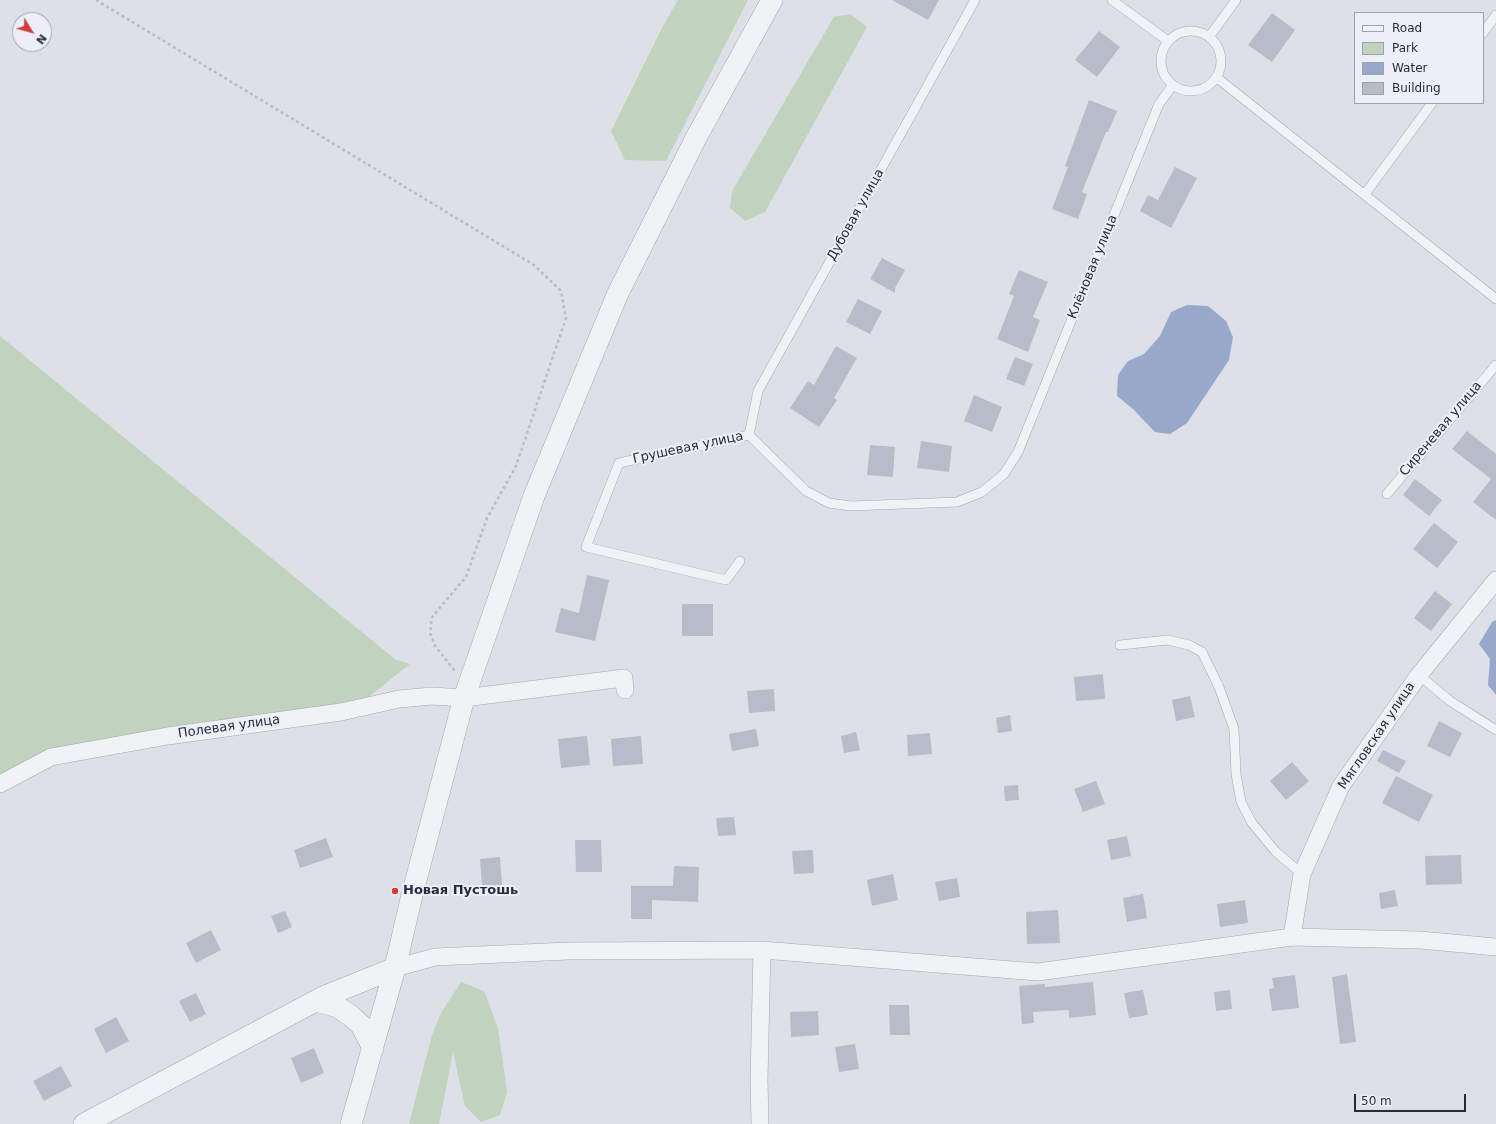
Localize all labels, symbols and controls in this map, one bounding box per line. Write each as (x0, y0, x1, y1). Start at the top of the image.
north arrow (12, 12, 52, 52)
legend (1354, 12, 1484, 104)
text: Road (1392, 21, 1422, 35)
text: N (33, 31, 49, 47)
text: Park (1392, 41, 1418, 55)
text: Water (1392, 61, 1427, 75)
text: Building (1392, 81, 1441, 95)
street label: Дубовая улица (824, 166, 888, 264)
street label: Клёновая улица (1065, 213, 1121, 321)
street label: Сиреневая улица (1397, 378, 1485, 480)
street label: Грушевая улица (631, 429, 745, 467)
street label: Мягловская улица (1335, 679, 1419, 793)
street label: Полевая улица (177, 712, 281, 742)
place label: Новая Пустошь (403, 883, 518, 899)
marker: Новая Пустошь (390, 886, 400, 896)
scale bar (1356, 1086, 1468, 1112)
text: 50 m (1361, 1094, 1392, 1108)

